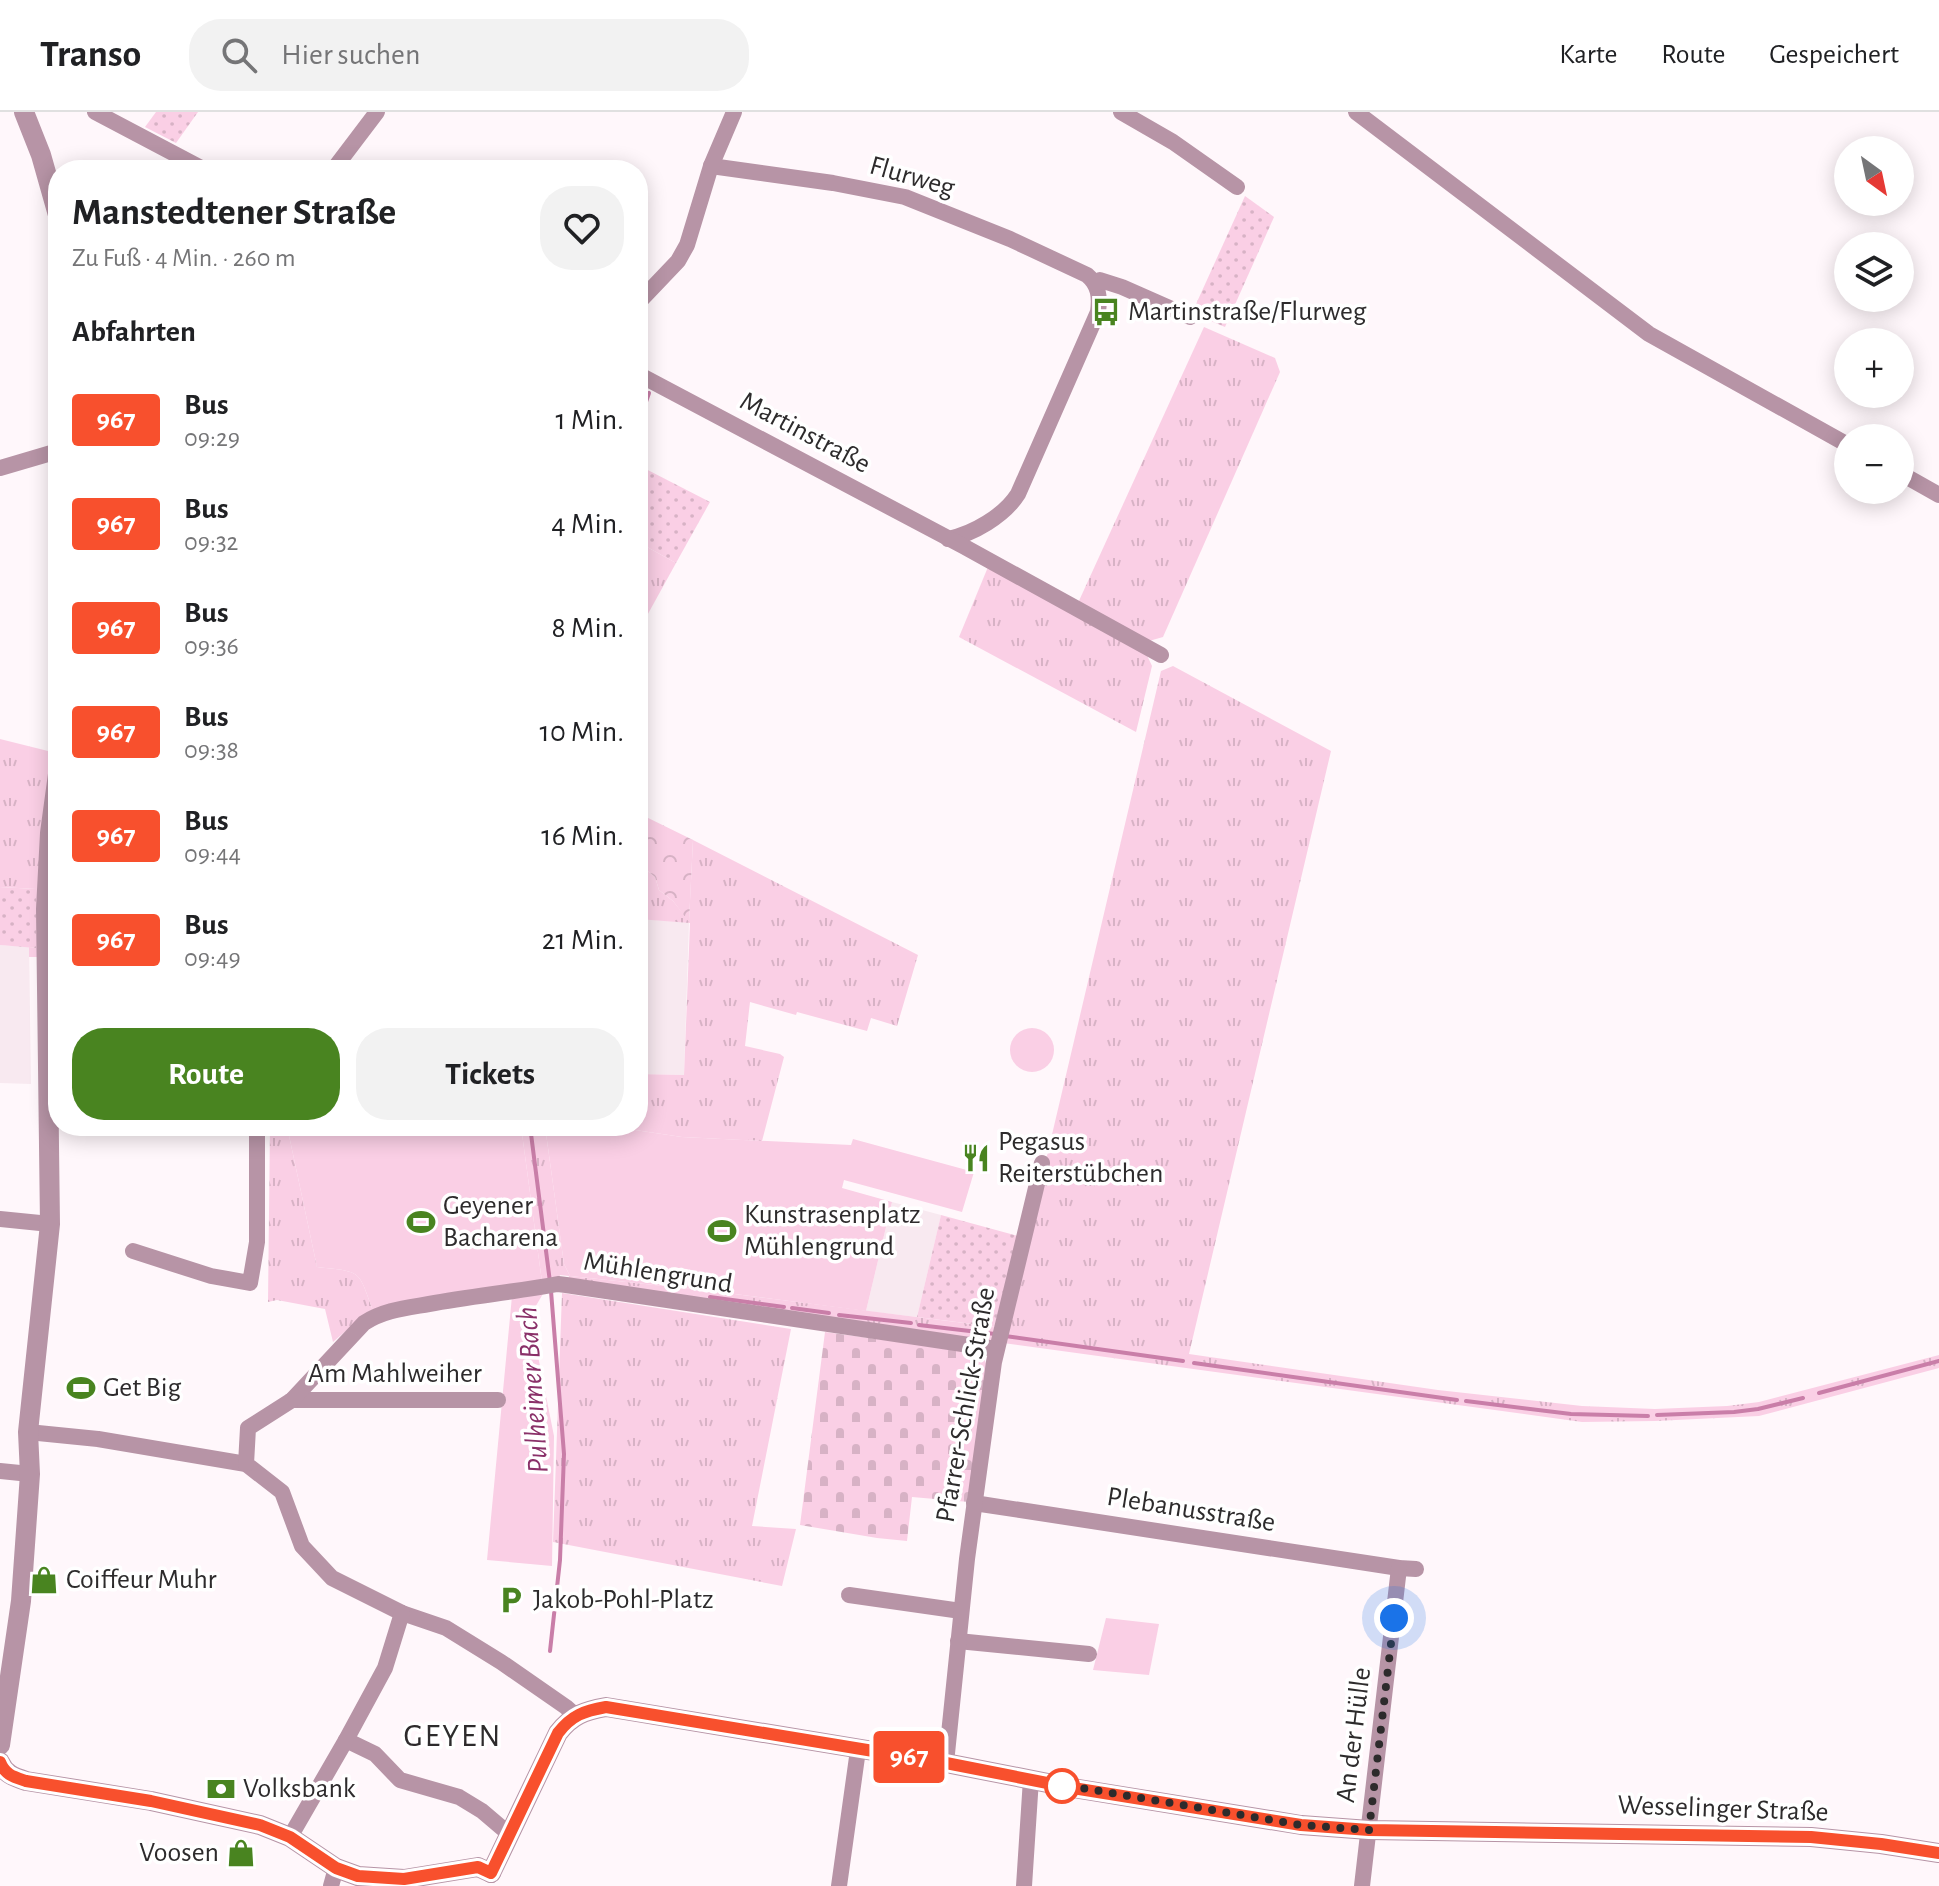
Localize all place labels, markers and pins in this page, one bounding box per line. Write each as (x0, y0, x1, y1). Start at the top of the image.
bus stop icon: Martinstraße/Flurweg (1091, 297, 1121, 327)
place label: Martinstraße/Flurweg (1128, 298, 1367, 326)
place label: Pegasus Reiterstübchen (998, 1128, 1163, 1188)
restaurant icon: Pegasus Reiterstübchen (961, 1143, 991, 1173)
place label: Geyener Bacharena (443, 1192, 558, 1252)
place label: Kunstrasenplatz Mühlengrund (744, 1201, 921, 1261)
sports icon: Geyener Bacharena (406, 1207, 436, 1237)
sports icon: Kunstrasenplatz Mühlengrund (707, 1216, 737, 1246)
sports icon: Get Big (66, 1373, 96, 1403)
place label: Get Big (103, 1374, 182, 1402)
shop icon: Coiffeur Muhr (29, 1565, 59, 1595)
place label: Coiffeur Muhr (66, 1566, 217, 1594)
parking icon: Jakob-Pohl-Platz (496, 1585, 526, 1615)
place label: Jakob-Pohl-Platz (533, 1586, 714, 1614)
unlabelled marker (1045, 1769, 1079, 1803)
bank icon: Volksbank (206, 1774, 236, 1804)
place label: Volksbank (243, 1775, 356, 1803)
shop icon: Voosen (226, 1838, 256, 1868)
place label: Voosen (139, 1839, 219, 1867)

